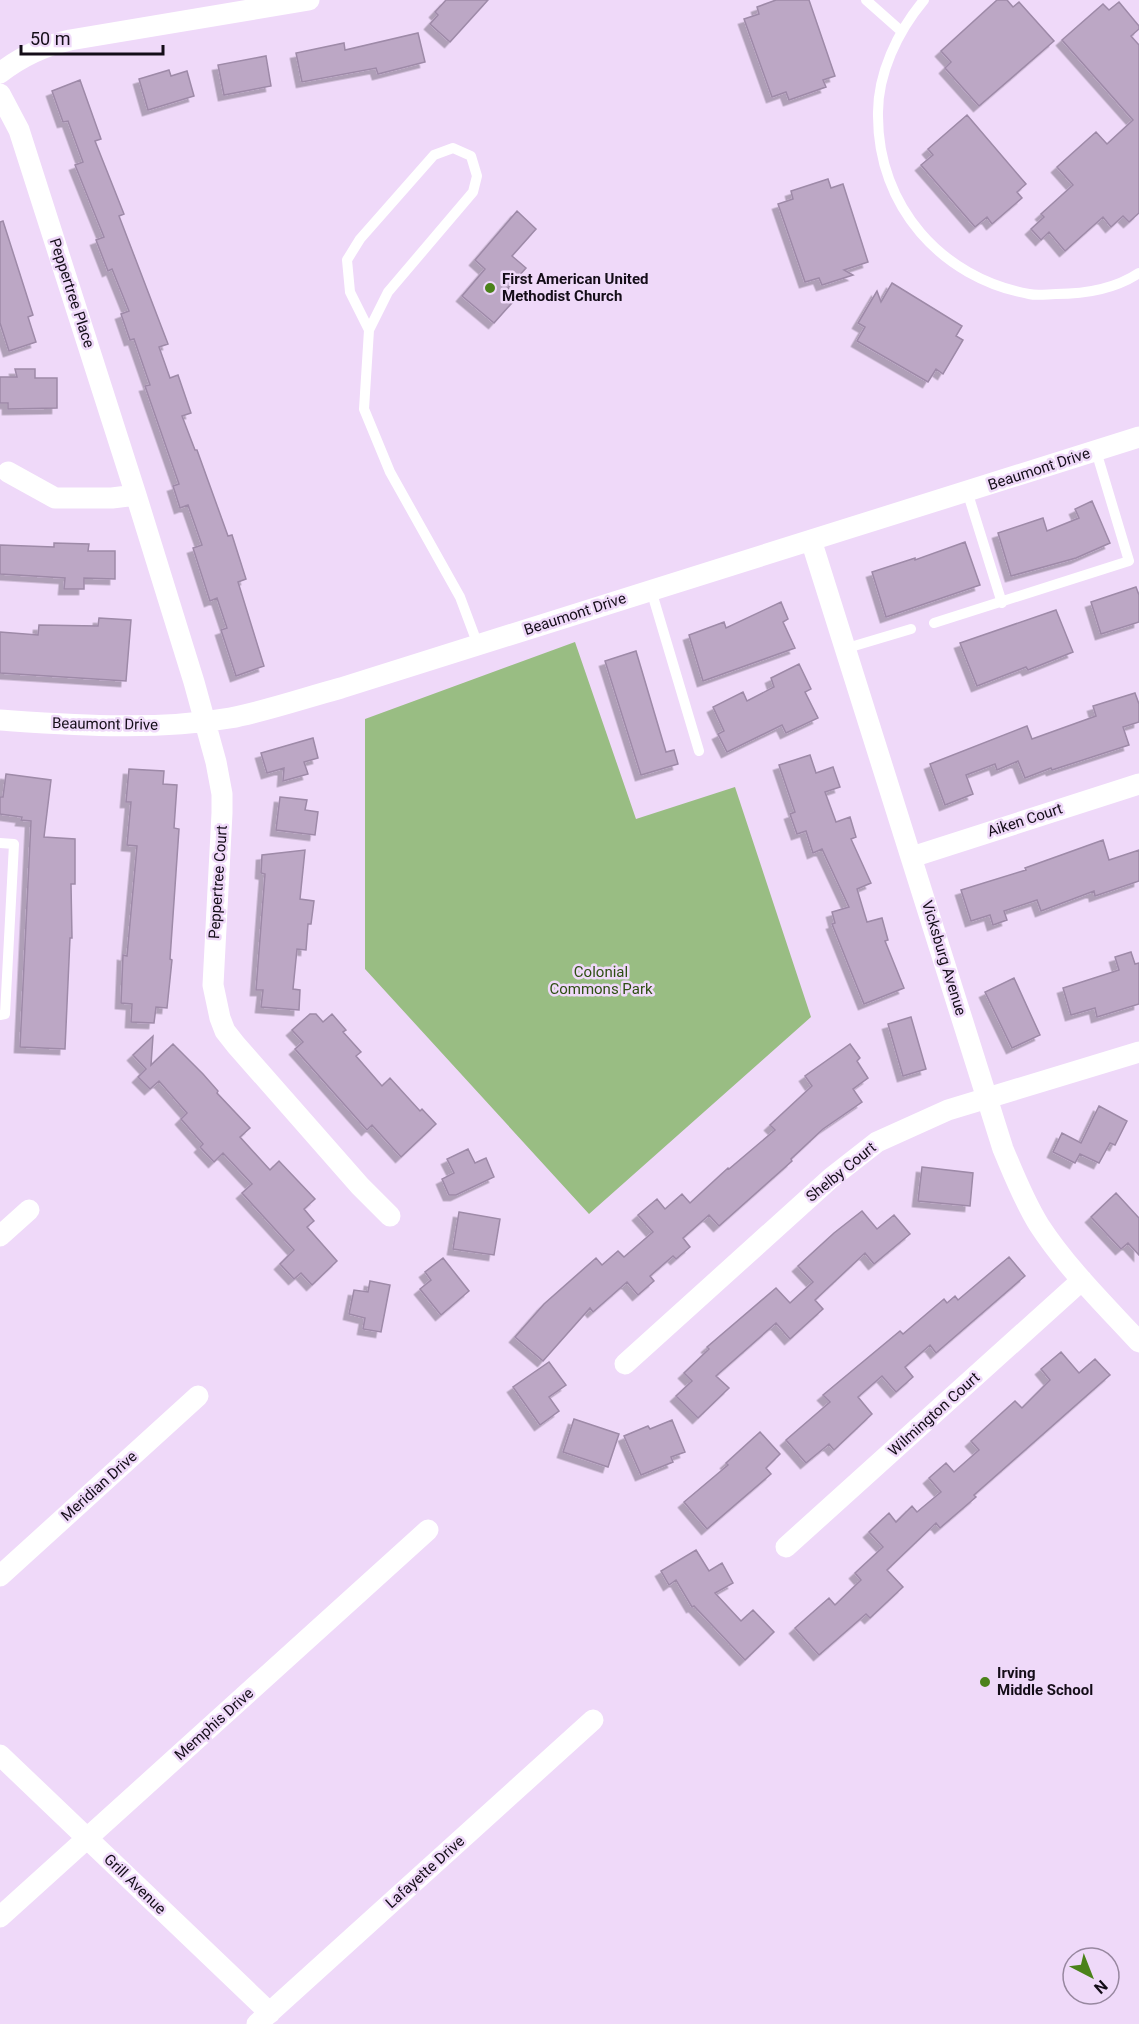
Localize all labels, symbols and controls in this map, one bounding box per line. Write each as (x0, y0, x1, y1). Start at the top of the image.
scale bar (21, 18, 164, 56)
text: 50 m (30, 28, 70, 49)
street label: Peppertree Place (46, 236, 98, 350)
place label: First American United Methodist Church (502, 270, 648, 305)
marker: First American United Methodist Church (483, 281, 497, 295)
street label: Beaumont Drive (986, 444, 1092, 494)
street label: Beaumont Drive (522, 589, 628, 639)
street label: Beaumont Drive (52, 714, 158, 734)
street label: Aiken Court (985, 799, 1065, 841)
street label: Peppertree Court (205, 824, 231, 939)
street label: Vicksburg Avenue (918, 898, 970, 1018)
park label: Colonial Commons Park (549, 963, 653, 998)
street label: Shelby Court (802, 1138, 880, 1206)
street label: Wilmington Court (885, 1368, 983, 1460)
street label: Meridian Drive (57, 1447, 141, 1525)
place label: Irving Middle School (997, 1664, 1093, 1699)
marker: Irving Middle School (978, 1675, 992, 1689)
street label: Memphis Drive (171, 1684, 257, 1764)
street label: Lafayette Drive (382, 1832, 468, 1912)
street label: Grill Avenue (100, 1850, 170, 1918)
north arrow (1061, 1946, 1121, 2006)
text: N (1090, 1976, 1111, 1998)

